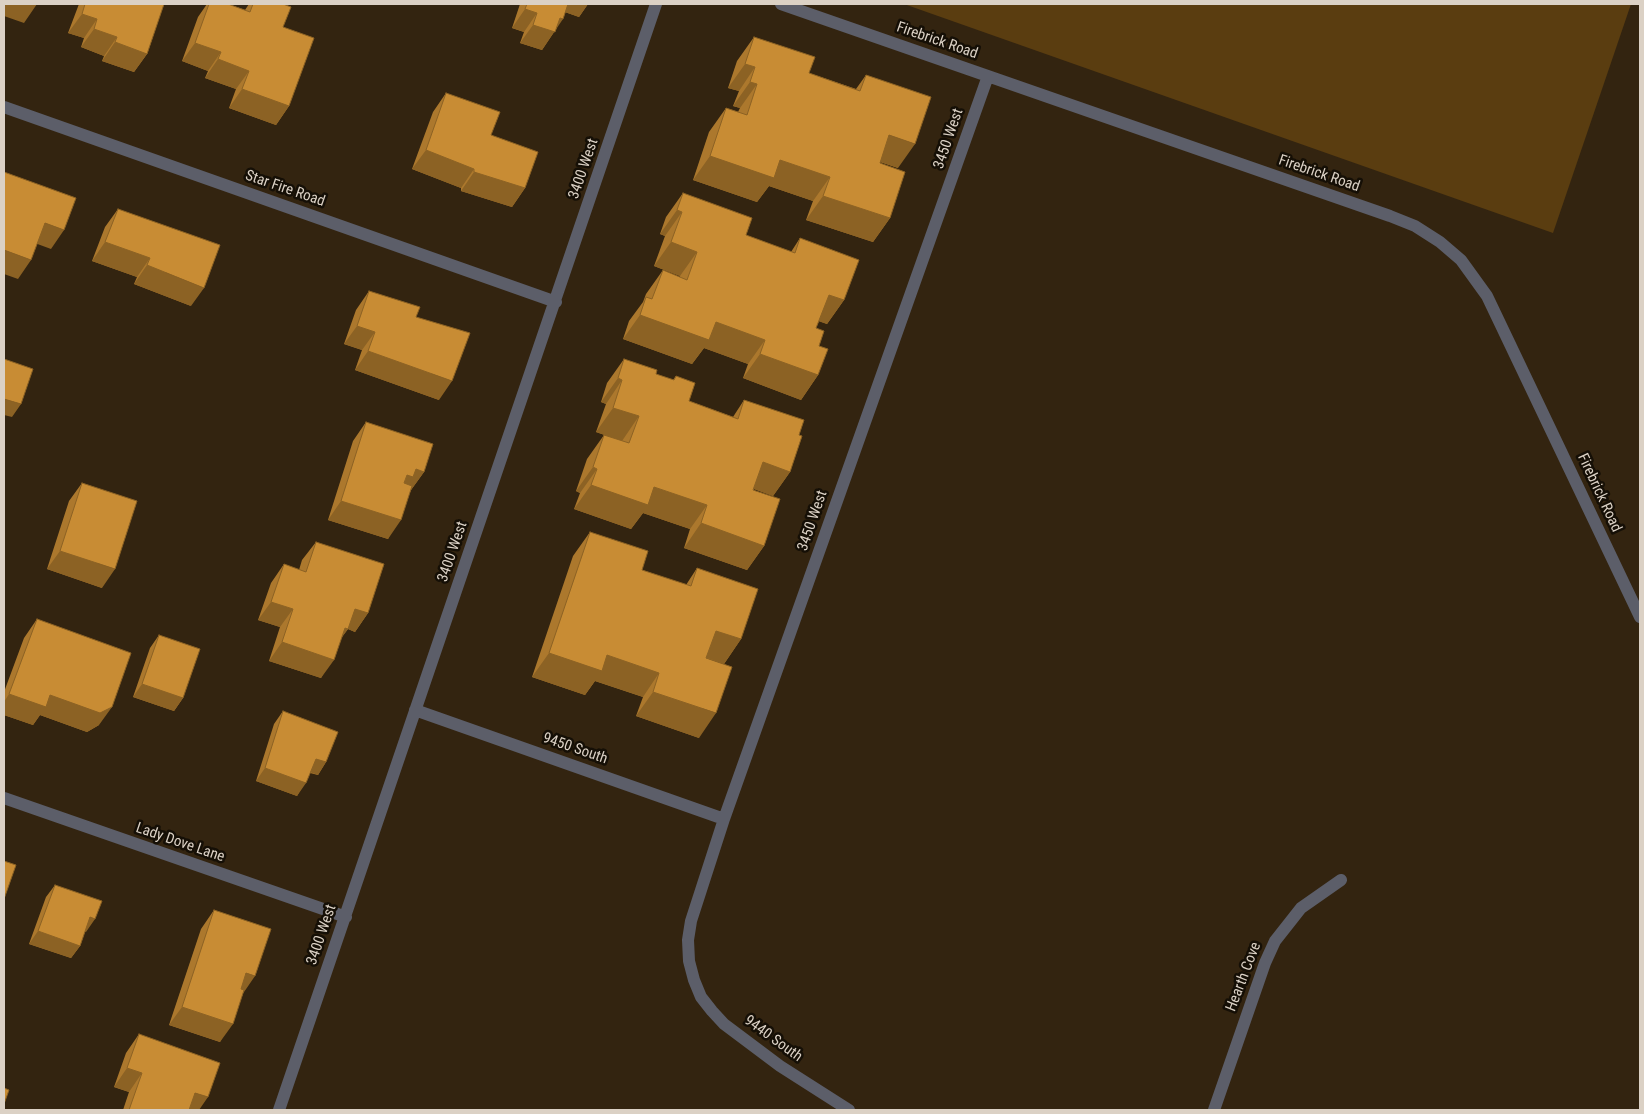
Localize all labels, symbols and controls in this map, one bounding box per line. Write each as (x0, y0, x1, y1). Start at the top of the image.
street label: Firebrick Road (894, 19, 980, 63)
street label: 3450 West (930, 106, 968, 172)
street label: 3400 West (565, 136, 603, 202)
street label: Firebrick Road (1276, 152, 1362, 196)
street label: Star Fire Road (243, 167, 327, 211)
street label: Firebrick Road (1573, 451, 1625, 535)
street label: 3450 West (794, 488, 832, 554)
street label: 3400 West (434, 519, 472, 585)
street label: 9450 South (540, 730, 610, 768)
street label: Lady Dove Lane (133, 819, 227, 867)
street label: 3400 West (303, 902, 341, 968)
street label: Hearth Cove (1223, 940, 1265, 1014)
street label: 9440 South (740, 1012, 806, 1066)

